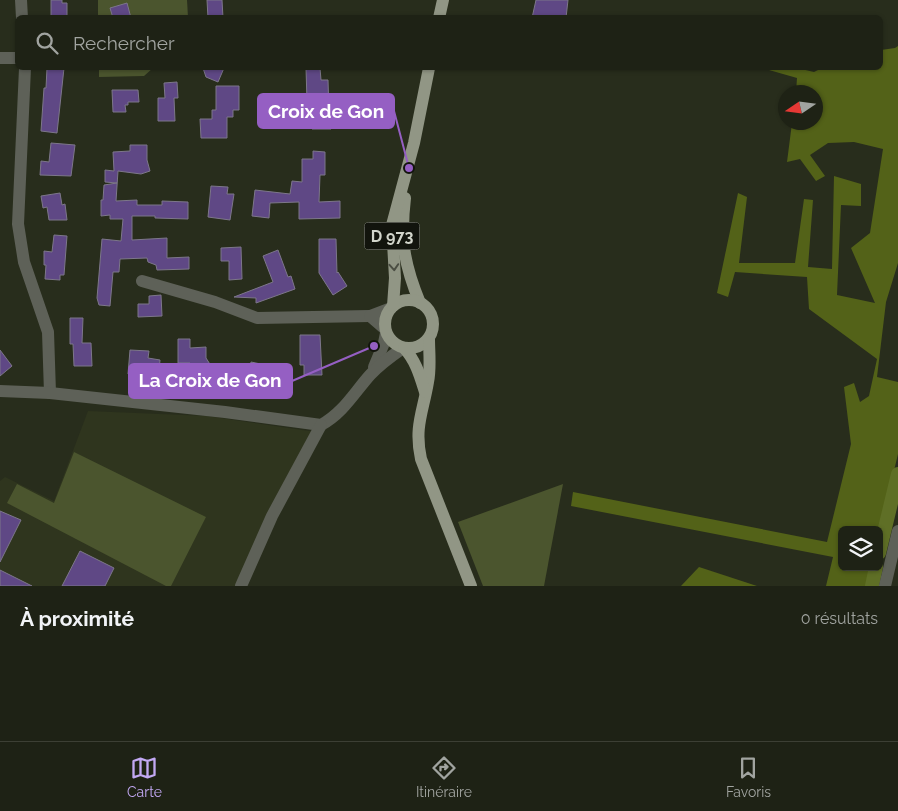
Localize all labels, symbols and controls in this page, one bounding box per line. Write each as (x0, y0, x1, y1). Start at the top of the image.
search box (15, 15, 883, 70)
icon: search (33, 29, 61, 57)
text: Rechercher (73, 32, 175, 54)
north arrow (778, 85, 823, 130)
callout: Croix de Gon (258, 94, 394, 128)
text: Croix de Gon (268, 100, 384, 122)
road number: D 973 (364, 222, 420, 250)
one-way arrow (388, 263, 399, 271)
callout: La Croix de Gon (129, 364, 292, 398)
text: La Croix de Gon (139, 369, 281, 391)
map controls (838, 526, 883, 571)
button: layers (838, 526, 883, 571)
text: À proximité (20, 606, 134, 631)
text: 0 résultats (801, 609, 878, 628)
tab: Carte (127, 754, 162, 800)
tab: Itinéraire (416, 754, 472, 800)
tab: Favoris (726, 754, 771, 800)

